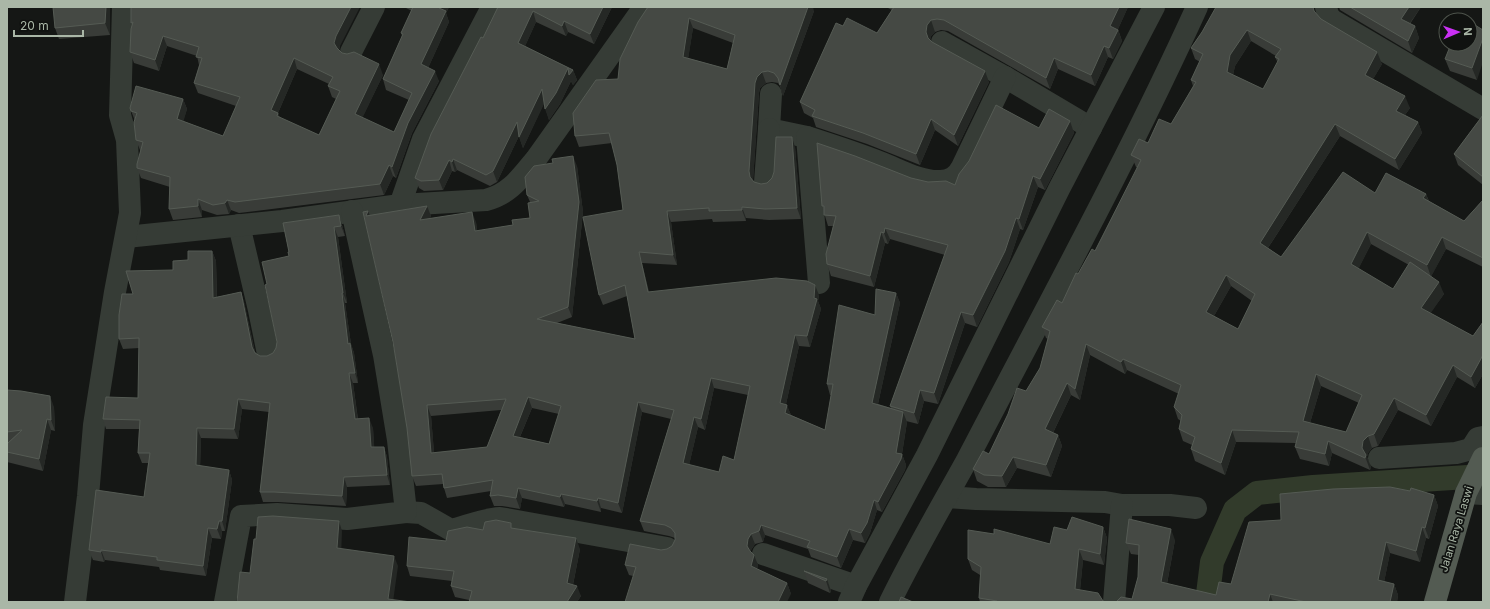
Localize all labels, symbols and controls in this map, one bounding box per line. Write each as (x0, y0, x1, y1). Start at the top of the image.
scale bar (14, 12, 83, 38)
north arrow (1438, 12, 1478, 52)
text: 20 m (20, 18, 49, 33)
text: N (1461, 27, 1475, 36)
street label: Jalan Raya Laswi (1436, 484, 1476, 574)

